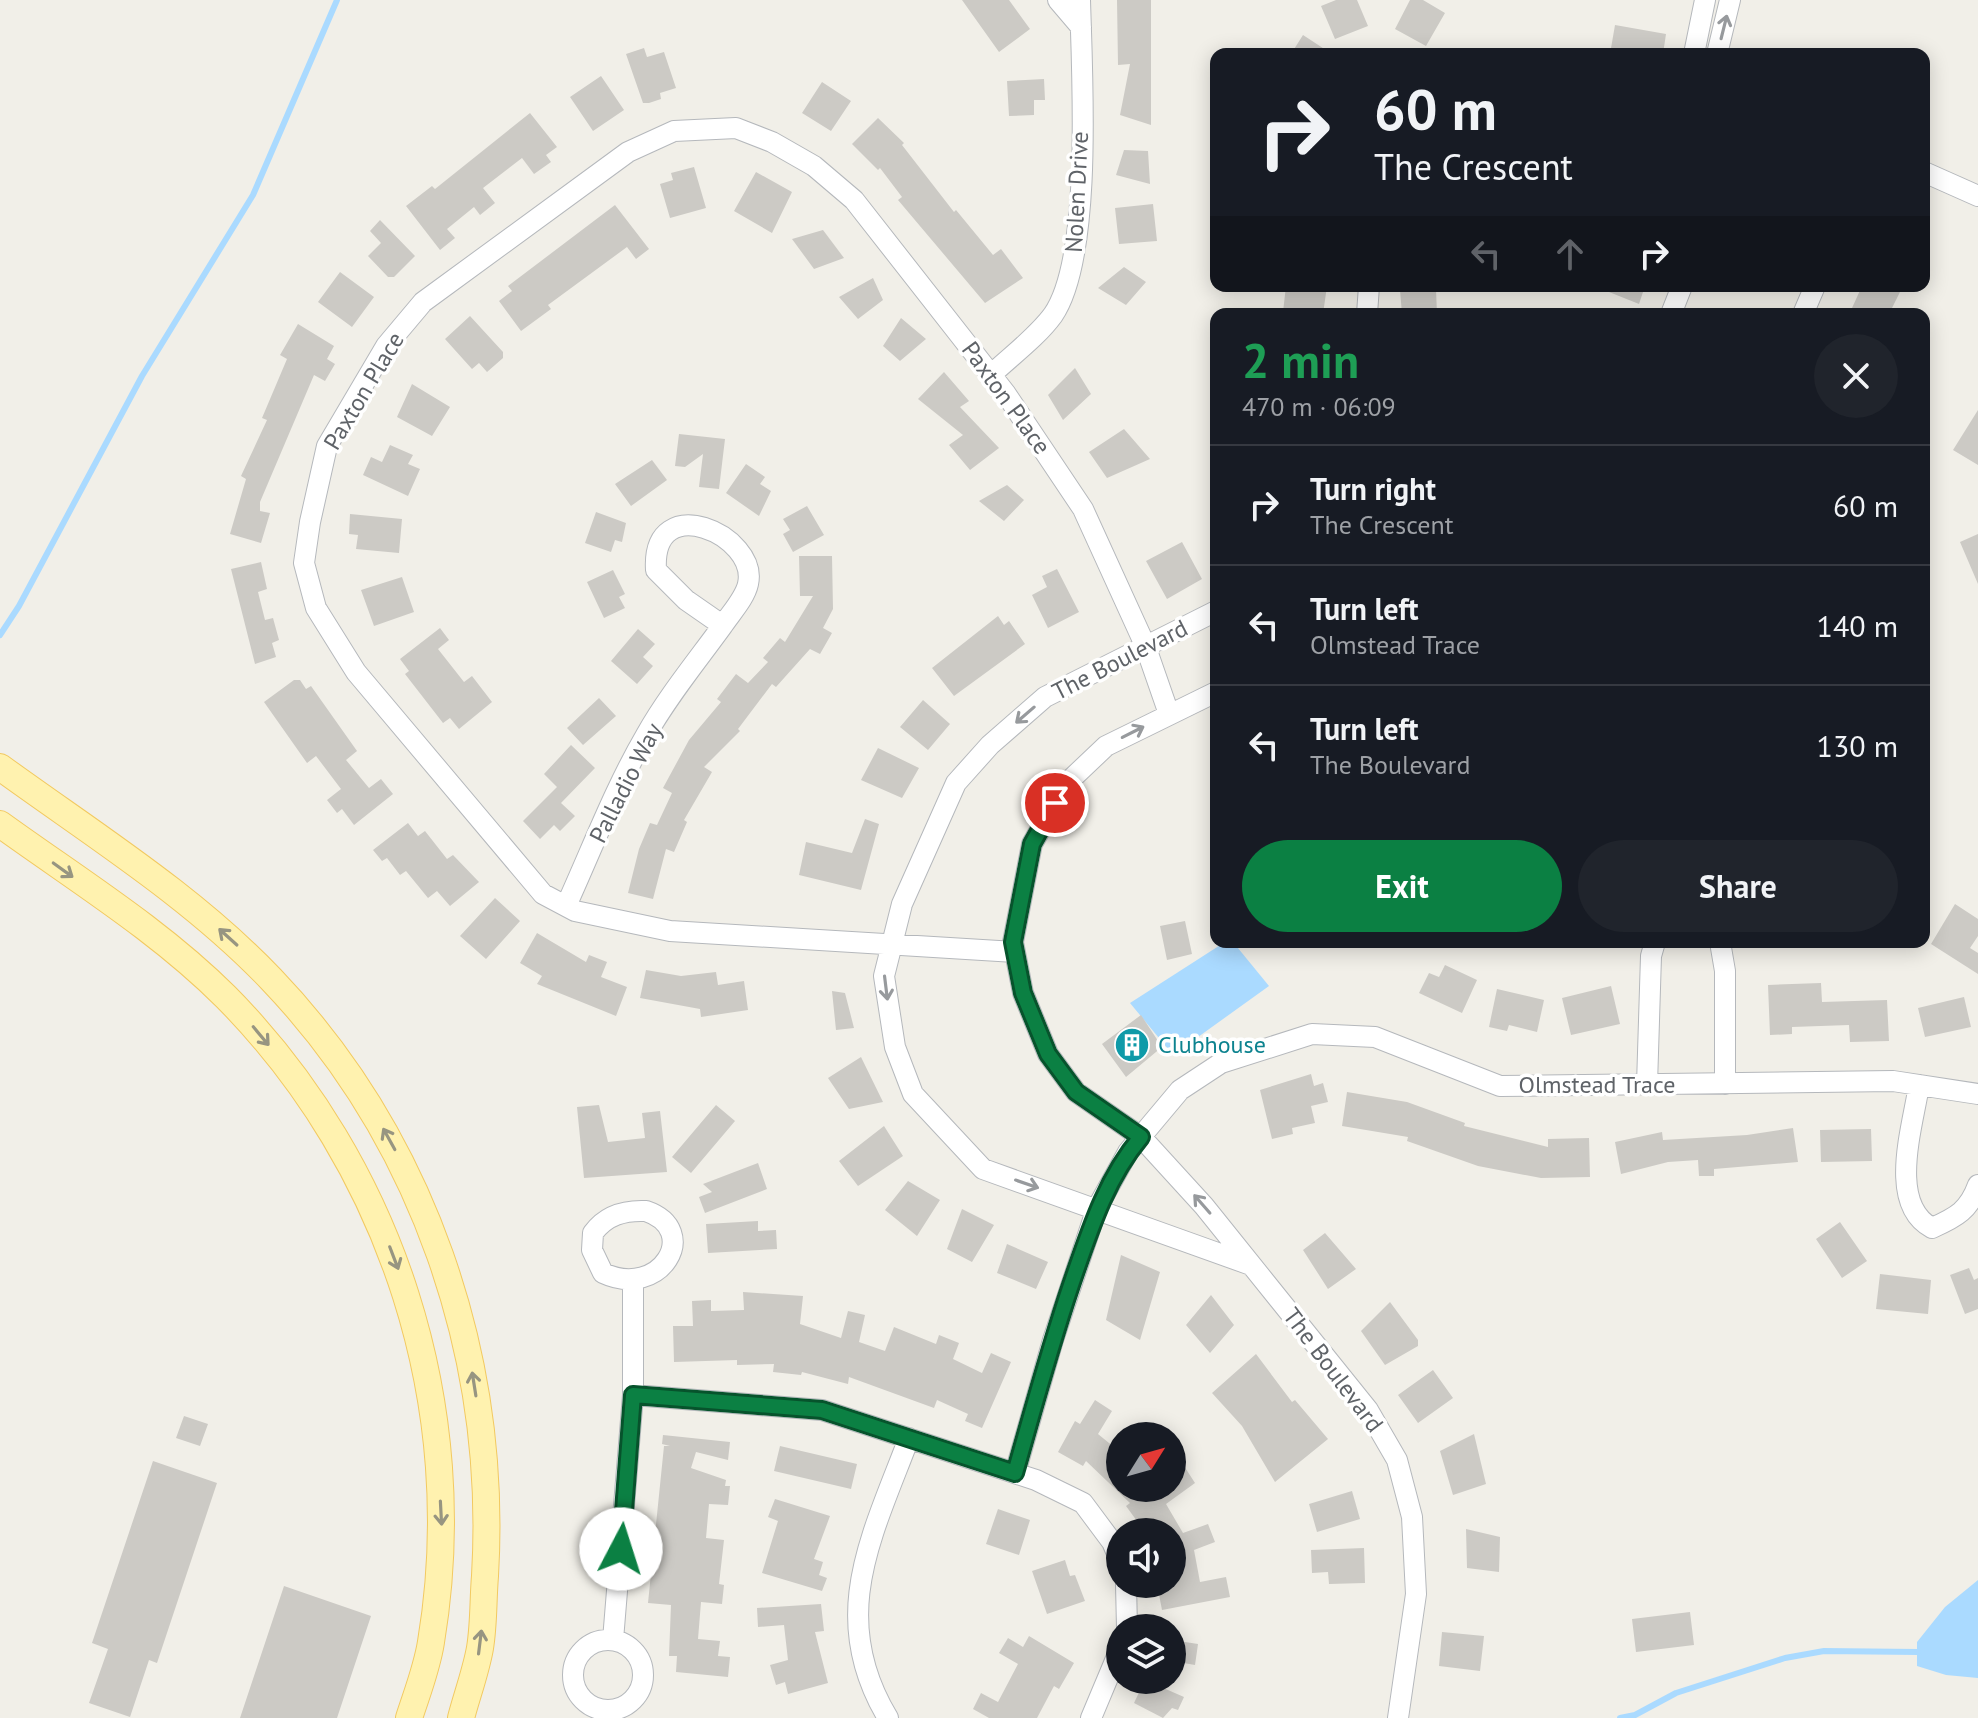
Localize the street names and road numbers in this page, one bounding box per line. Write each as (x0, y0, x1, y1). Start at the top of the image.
street label: Nolen Drive (1058, 130, 1095, 253)
street label: Paxton Place (316, 326, 411, 455)
street label: Paxton Place (955, 335, 1058, 460)
street label: The Boulevard (1047, 612, 1193, 707)
street label: Palladio Way (582, 718, 669, 848)
street label: Olmstead Trace (1519, 1069, 1675, 1100)
street label: The Boulevard (1276, 1301, 1390, 1438)

